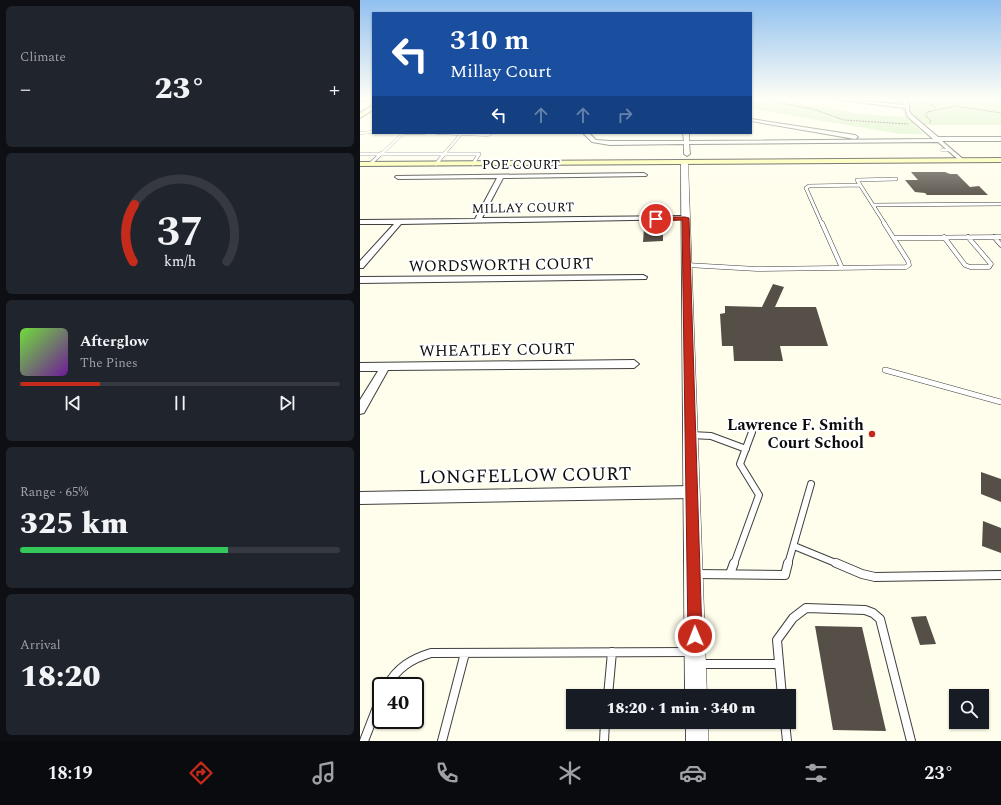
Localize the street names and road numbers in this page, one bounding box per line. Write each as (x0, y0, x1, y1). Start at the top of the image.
street label: POE COURT (482, 155, 560, 175)
street label: MILLAY COURT (472, 197, 575, 219)
street label: WORDSWORTH COURT (408, 251, 594, 279)
street label: WHEATLEY COURT (419, 337, 575, 363)
street label: LONGFELLOW COURT (418, 460, 632, 492)

